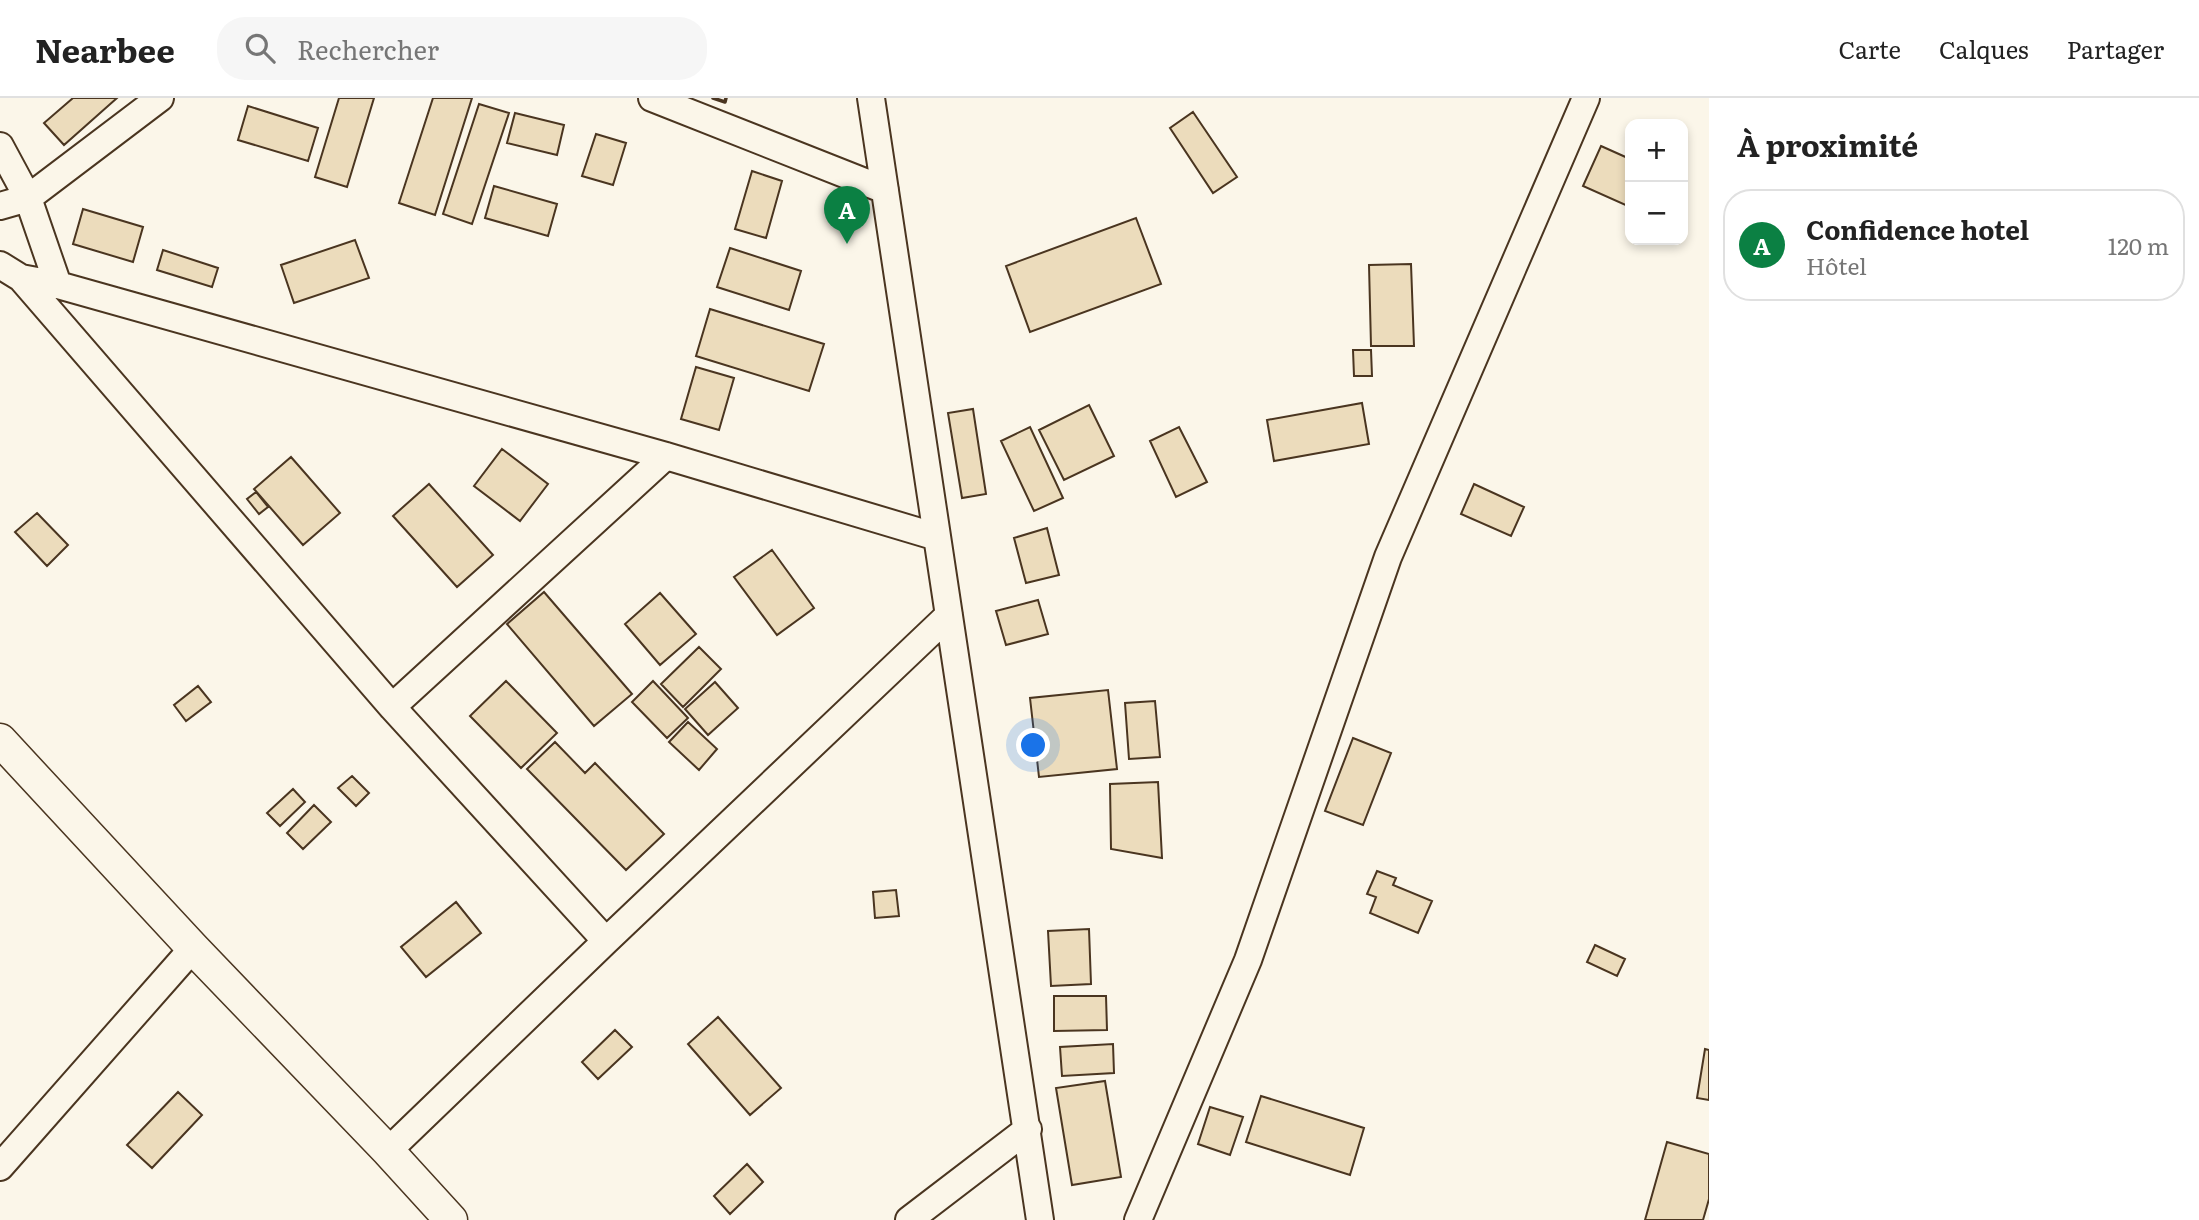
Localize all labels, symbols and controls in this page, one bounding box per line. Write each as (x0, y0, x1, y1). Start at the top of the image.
search box (217, 17, 707, 80)
text: Nearbee (35, 24, 175, 73)
icon: search (241, 29, 279, 67)
text: Rechercher (297, 29, 439, 68)
text: Carte (1838, 31, 1901, 66)
text: Calques (1939, 31, 2029, 66)
text: Partager (2067, 31, 2164, 66)
map controls (1625, 119, 1688, 245)
button: + (1625, 119, 1688, 182)
text: À proximité (1737, 122, 1918, 166)
button: − (1625, 182, 1688, 245)
pin: A (824, 186, 870, 244)
text: Confidence hotel (1806, 209, 2029, 248)
text: A (1753, 228, 1771, 262)
text: 120 m (2108, 228, 2169, 262)
text: Hôtel (1806, 248, 1867, 282)
your location (1016, 728, 1050, 762)

